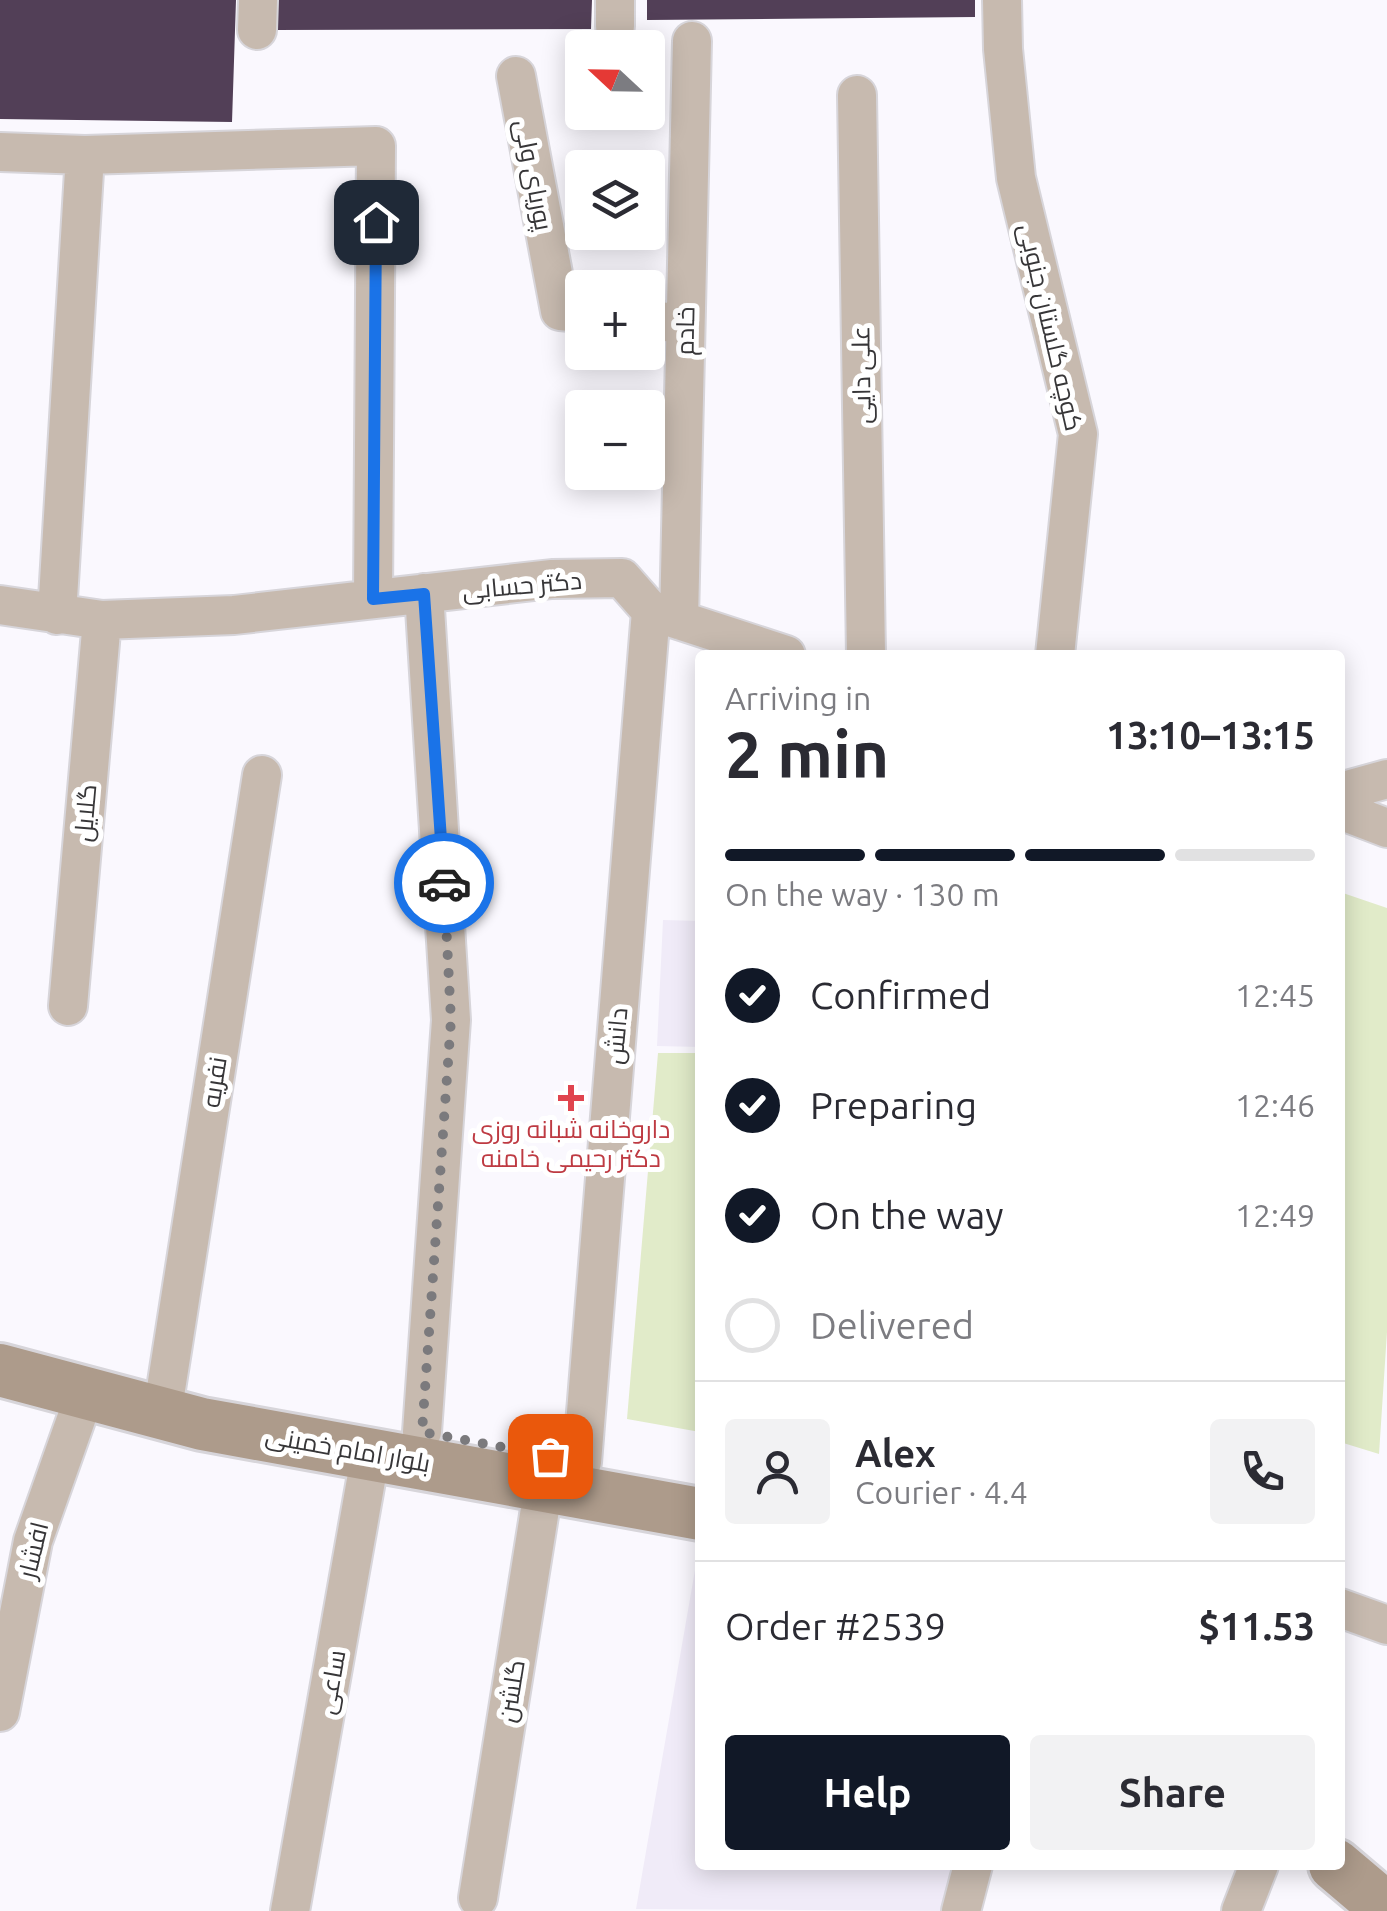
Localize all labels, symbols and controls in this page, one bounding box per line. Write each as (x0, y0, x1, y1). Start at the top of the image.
north arrow (565, 30, 665, 130)
map controls (565, 30, 665, 490)
street label: پوریای ولی (507, 117, 559, 234)
button: layers (565, 150, 665, 250)
pin (334, 180, 419, 265)
icon: home (349, 195, 404, 250)
street label: کوچه گلستان جنوبی (1011, 221, 1088, 434)
button: + (565, 270, 665, 370)
street label: خادم (671, 306, 703, 356)
street label: علی دایی (846, 326, 877, 424)
button: − (565, 390, 665, 490)
street label: دکتر حسابی (461, 566, 583, 605)
text: Arriving in (725, 680, 871, 716)
text: 13:10–13:15 (1106, 714, 1315, 756)
text: 2 min (725, 717, 889, 790)
street label: گلایل (69, 783, 102, 843)
courier (394, 833, 494, 933)
icon: car (417, 856, 472, 911)
text: On the way · 130 m (725, 876, 1000, 912)
icon: check (725, 968, 780, 1023)
text: Confirmed (810, 974, 991, 1016)
text: 12:45 (1235, 977, 1315, 1013)
street label: دانش (600, 1007, 633, 1066)
street label: نفریه (196, 1054, 233, 1110)
icon: check (725, 1078, 780, 1133)
text: Preparing (810, 1084, 977, 1126)
marker: داروخانه شبانه روزی دکتر رحیمی خامنه (560, 1087, 582, 1109)
text: 12:46 (1235, 1087, 1315, 1123)
place label: داروخانه شبانه روزی دکتر رحیمی خامنه (472, 1115, 670, 1173)
icon: check (725, 1188, 780, 1243)
text: On the way (810, 1194, 1003, 1236)
text: 12:49 (1235, 1197, 1315, 1233)
text: Delivered (810, 1304, 974, 1346)
pin (508, 1414, 593, 1499)
button: person (725, 1419, 830, 1524)
button: phone (1210, 1419, 1315, 1524)
street label: بلوار امام خمینی (263, 1421, 433, 1481)
icon: bag (523, 1429, 578, 1484)
text: Alex (855, 1432, 936, 1474)
text: Courier · 4.4 (855, 1474, 1028, 1510)
street label: افشار (12, 1519, 54, 1583)
text: Order #2539 (725, 1605, 946, 1647)
text: $11.53 (1198, 1605, 1315, 1647)
street label: ساعی (312, 1648, 351, 1717)
street label: گلشن (492, 1658, 531, 1724)
button: Help (725, 1735, 1010, 1850)
button: Share (1030, 1735, 1315, 1850)

